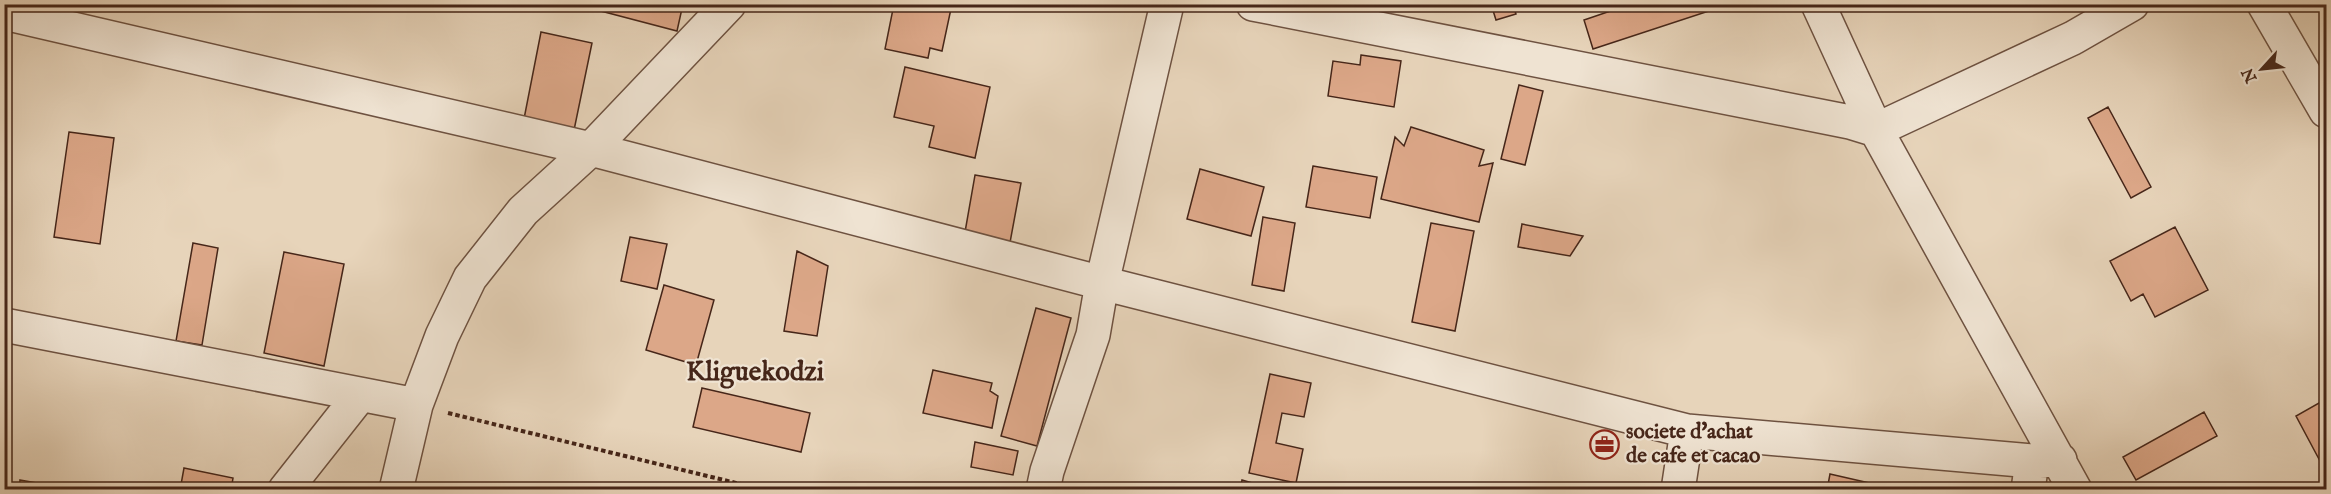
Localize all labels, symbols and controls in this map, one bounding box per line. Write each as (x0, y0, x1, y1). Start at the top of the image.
north arrow (2232, 39, 2292, 99)
text: N (2238, 64, 2263, 87)
district label: Kliguekodzi (686, 356, 824, 390)
place label: societe d'achat de cafe et cacao (1626, 419, 1761, 470)
office icon: societe d'achat de cafe et cacao (1589, 428, 1621, 460)

